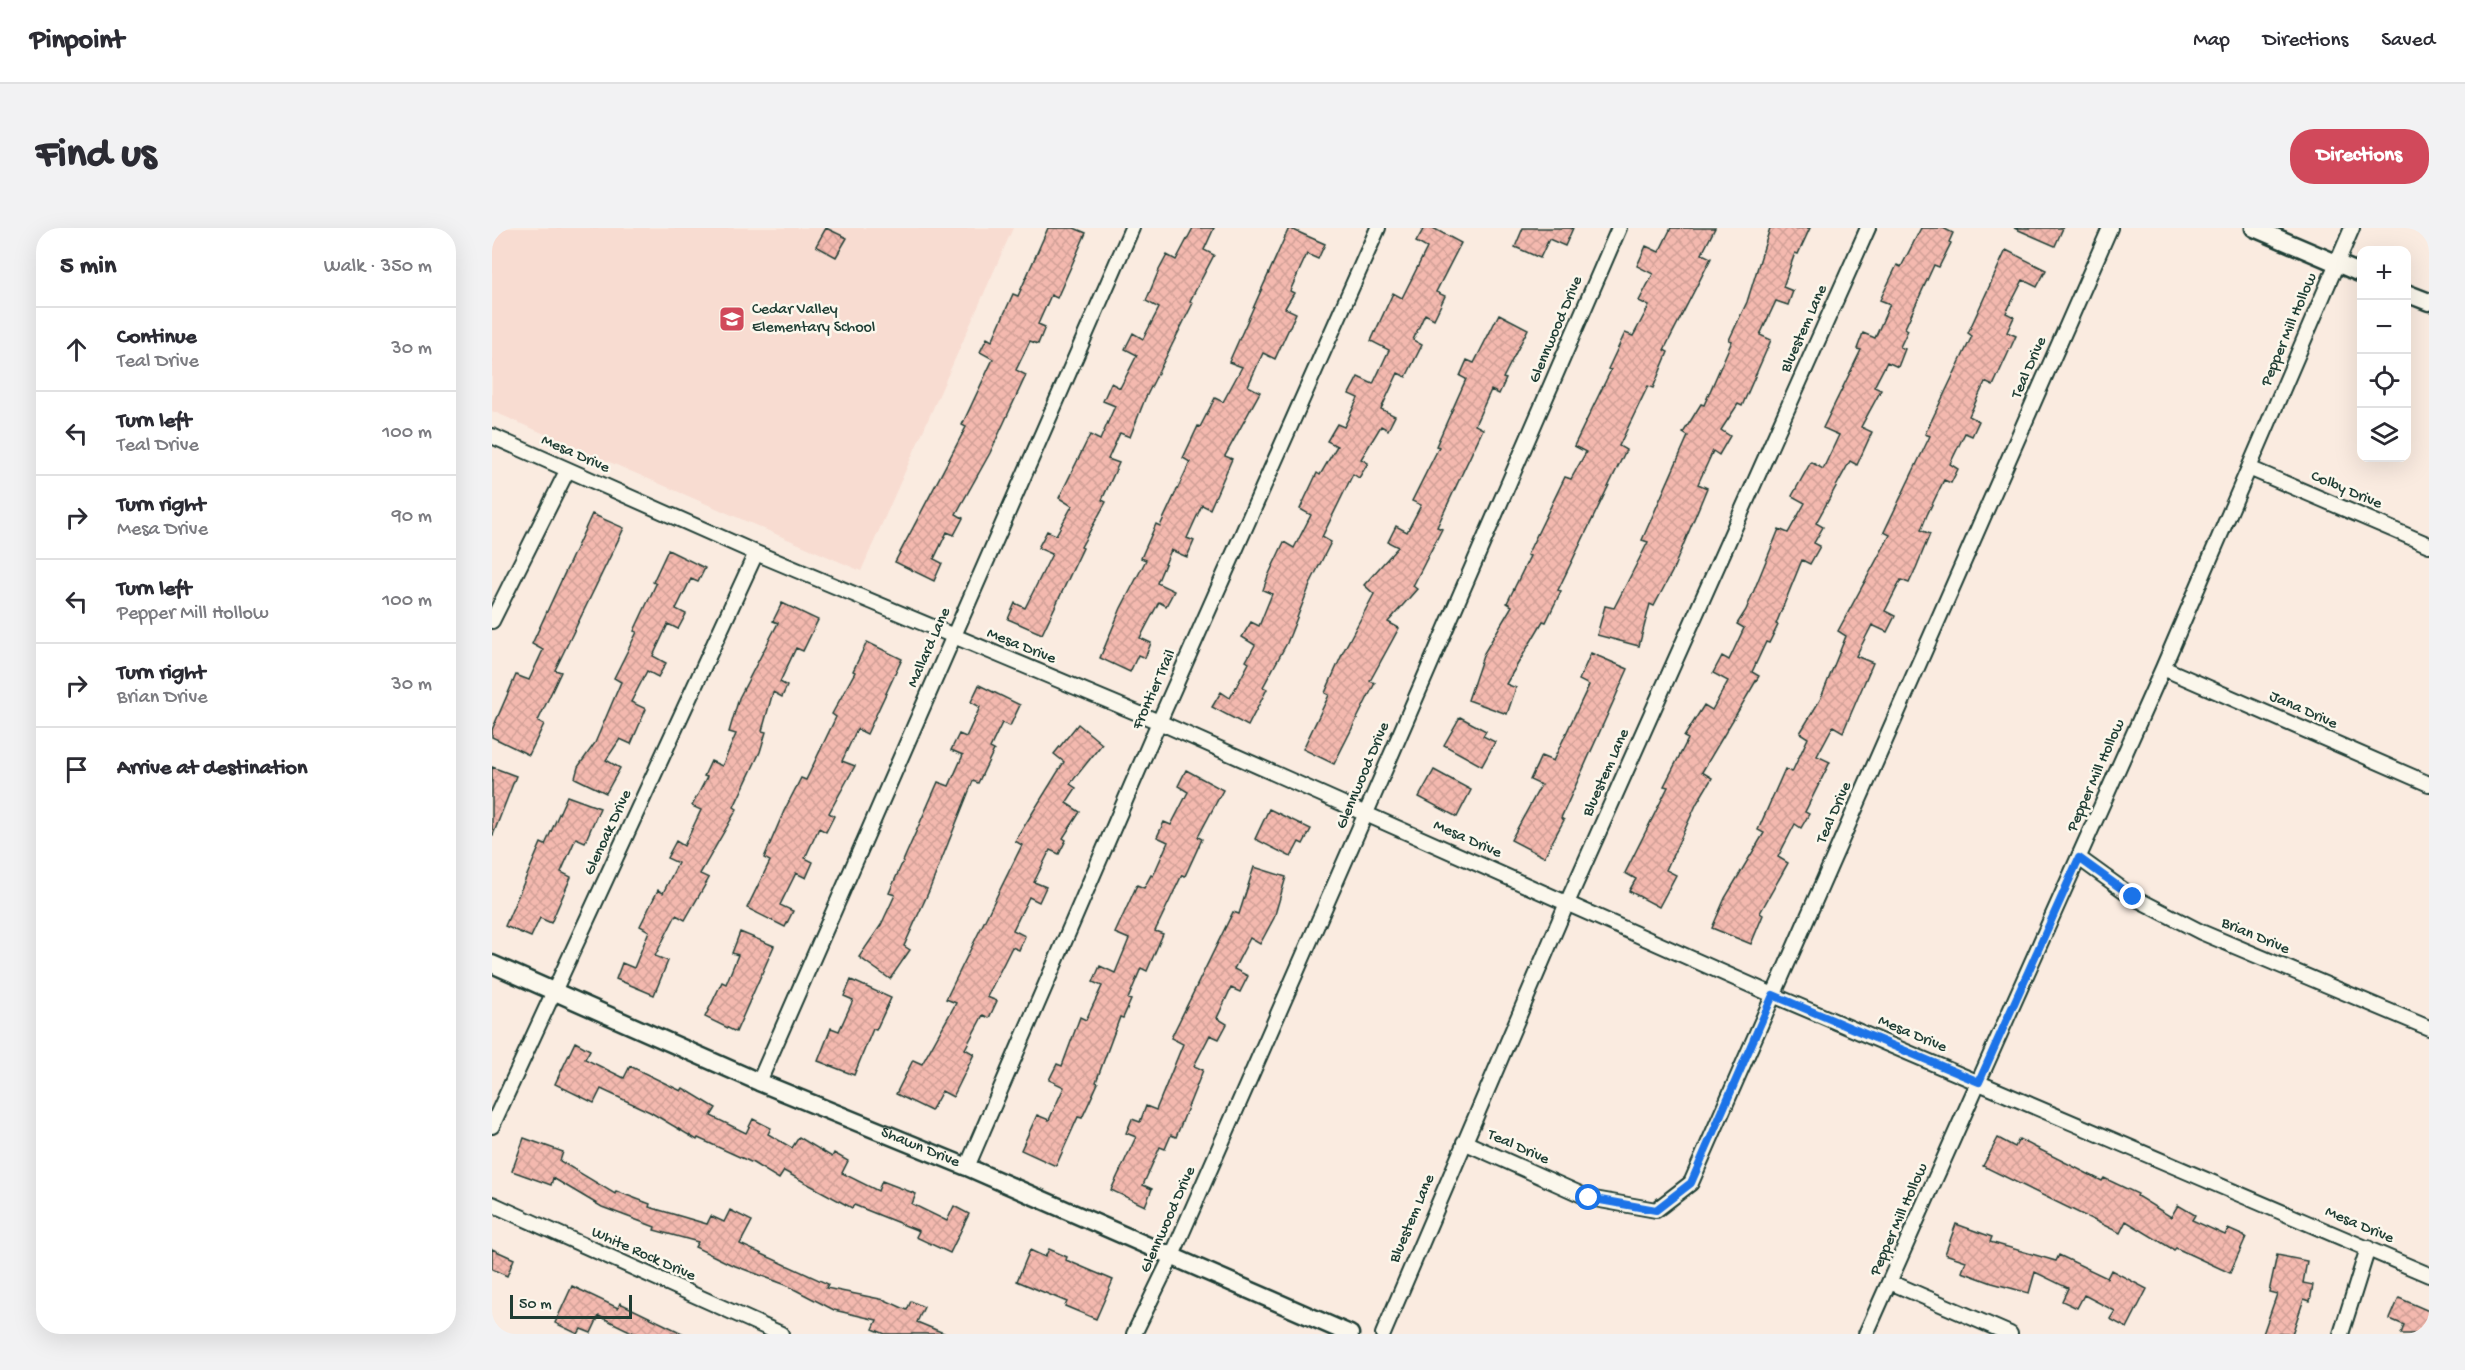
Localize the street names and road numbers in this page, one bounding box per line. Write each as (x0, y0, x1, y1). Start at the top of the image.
street label: Pepper Mill Hollow (2257, 270, 2323, 390)
street label: Glennwood Drive (1526, 273, 1588, 386)
street label: Bluestem Lane (1777, 282, 1833, 377)
street label: Teal Drive (2008, 334, 2052, 403)
street label: Mesa Drive (538, 432, 613, 479)
street label: Colby Drive (2308, 468, 2385, 515)
street label: Mallard Lane (904, 604, 956, 691)
street label: Mesa Drive (984, 625, 1059, 670)
street label: Frontier Trail (1129, 647, 1181, 734)
street label: Jana Drive (2266, 688, 2341, 735)
street label: Pepper Mill Hollow (2063, 716, 2131, 836)
street label: Glennwood Drive (1333, 719, 1395, 832)
street label: Bluestem Lane (1579, 726, 1635, 821)
street label: Teal Drive (1813, 779, 1857, 848)
street label: Glenoak Drive (581, 786, 637, 879)
street label: Mesa Drive (1430, 817, 1505, 864)
street label: Brian Drive (2217, 914, 2293, 960)
street label: Mesa Drive (1875, 1012, 1950, 1058)
street label: Shawn Drive (878, 1123, 963, 1173)
street label: Teal Drive (1483, 1126, 1552, 1170)
street label: Pepper Mill Hollow (1866, 1160, 1934, 1280)
street label: Glennwood Drive (1137, 1163, 1201, 1276)
street label: Bluestem Lane (1386, 1171, 1440, 1267)
street label: Mesa Drive (2322, 1203, 2397, 1249)
street label: White Rock Drive (588, 1224, 699, 1287)

